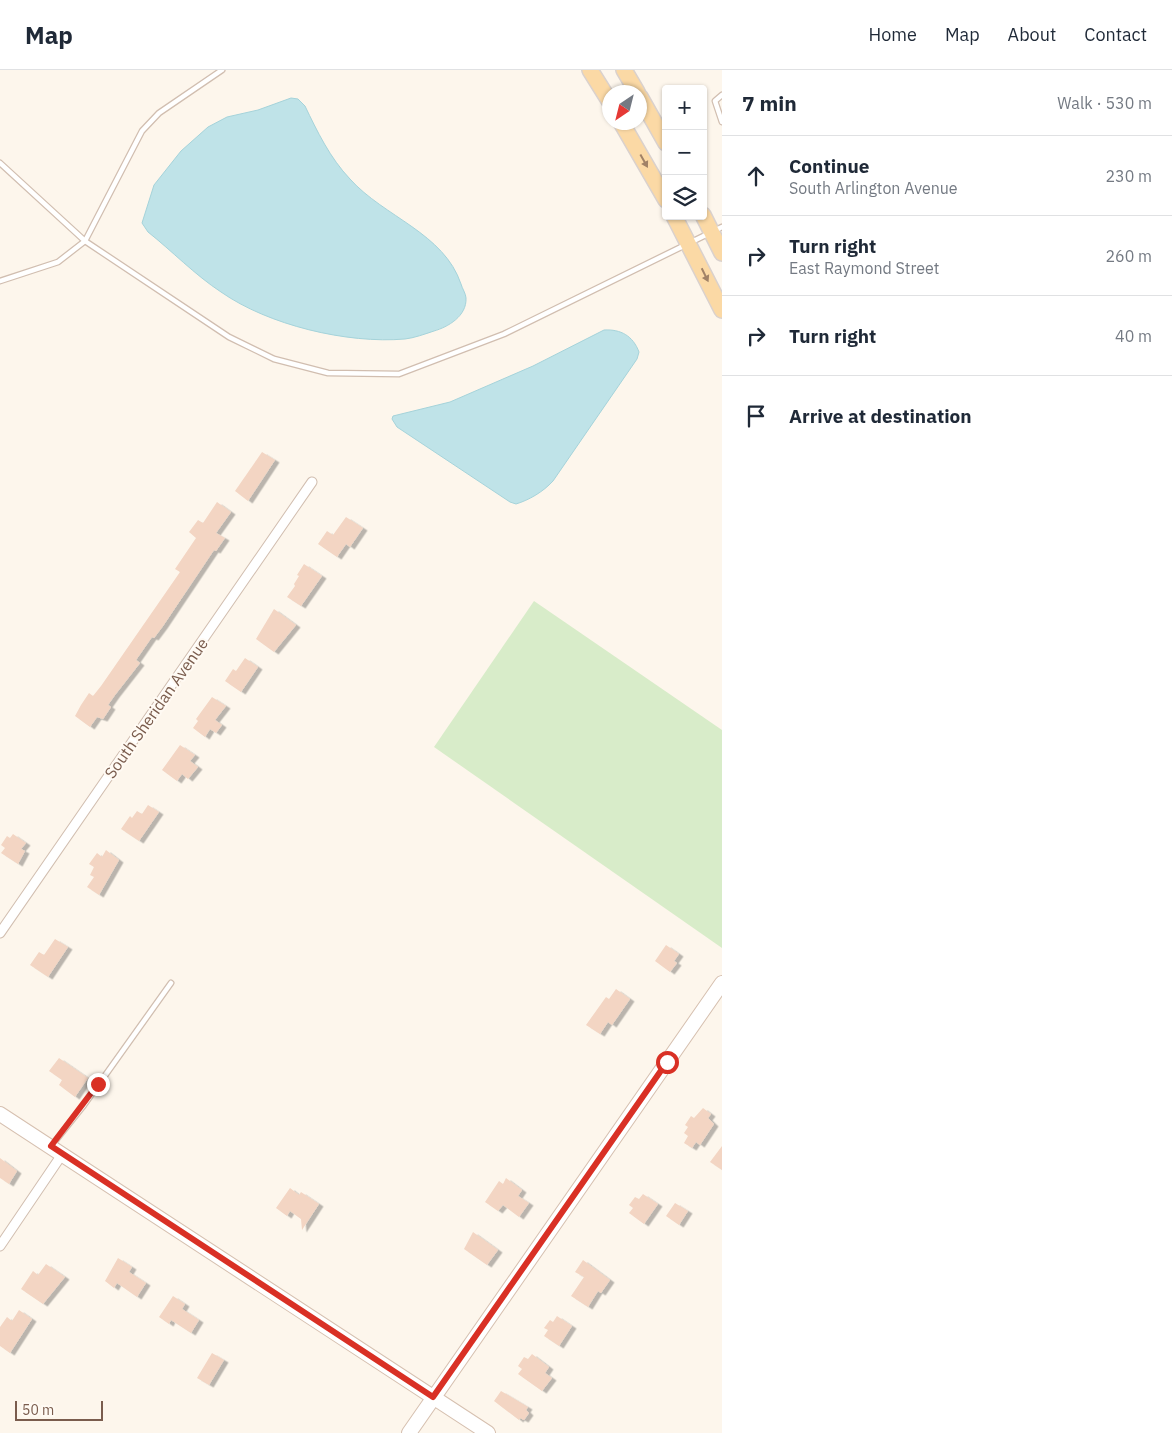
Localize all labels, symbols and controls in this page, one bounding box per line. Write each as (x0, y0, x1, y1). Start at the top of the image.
text: Map (25, 19, 73, 51)
text: Home (869, 23, 917, 46)
text: Map (945, 23, 980, 46)
text: About (1008, 23, 1056, 46)
text: Contact (1084, 23, 1147, 46)
north arrow (602, 85, 647, 130)
map controls (662, 85, 707, 220)
button: + (662, 85, 707, 130)
text: 7 min (742, 89, 797, 117)
text: Walk · 530 m (1057, 93, 1152, 113)
button: − (662, 130, 707, 175)
one-way arrow (640, 154, 648, 169)
text: Continue (789, 154, 869, 178)
icon: ahead (742, 162, 770, 190)
text: 230 m (1105, 166, 1152, 186)
button: layers (662, 175, 707, 220)
text: South Arlington Avenue (789, 178, 958, 198)
text: Turn right (789, 234, 876, 258)
icon: right (742, 242, 770, 270)
text: 260 m (1105, 246, 1152, 266)
text: East Raymond Street (789, 258, 939, 278)
one-way arrow (701, 268, 709, 282)
icon: right (742, 322, 770, 350)
text: Turn right (789, 324, 876, 348)
text: 40 m (1115, 326, 1152, 346)
icon: arrive (742, 402, 770, 430)
text: Arrive at destination (789, 404, 972, 428)
street label: South Sheridan Avenue (100, 634, 212, 782)
route start (656, 1051, 679, 1074)
route end (87, 1073, 110, 1096)
scale bar (15, 1398, 102, 1421)
text: 50 m (22, 1401, 54, 1419)

